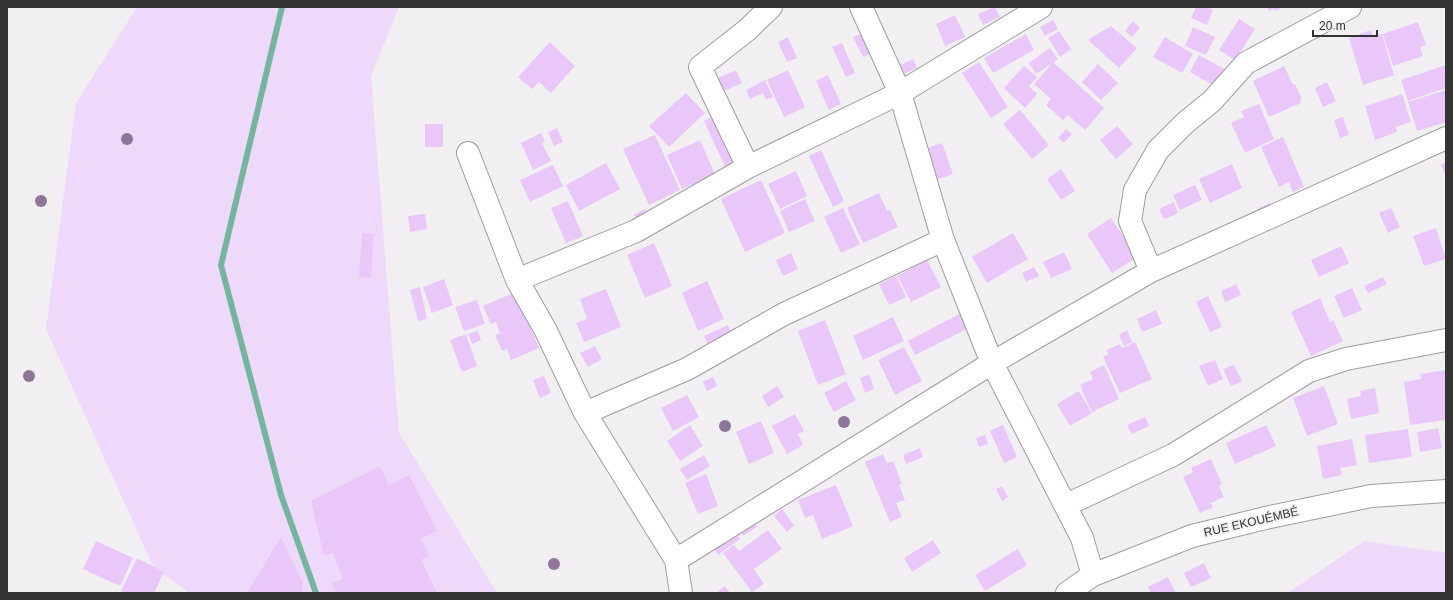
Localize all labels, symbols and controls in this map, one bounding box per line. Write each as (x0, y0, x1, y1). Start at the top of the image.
scale bar (1313, 12, 1377, 38)
text: 20 m (1319, 19, 1346, 33)
street label: RUE EKOUÉMBÉ (1202, 503, 1300, 540)

